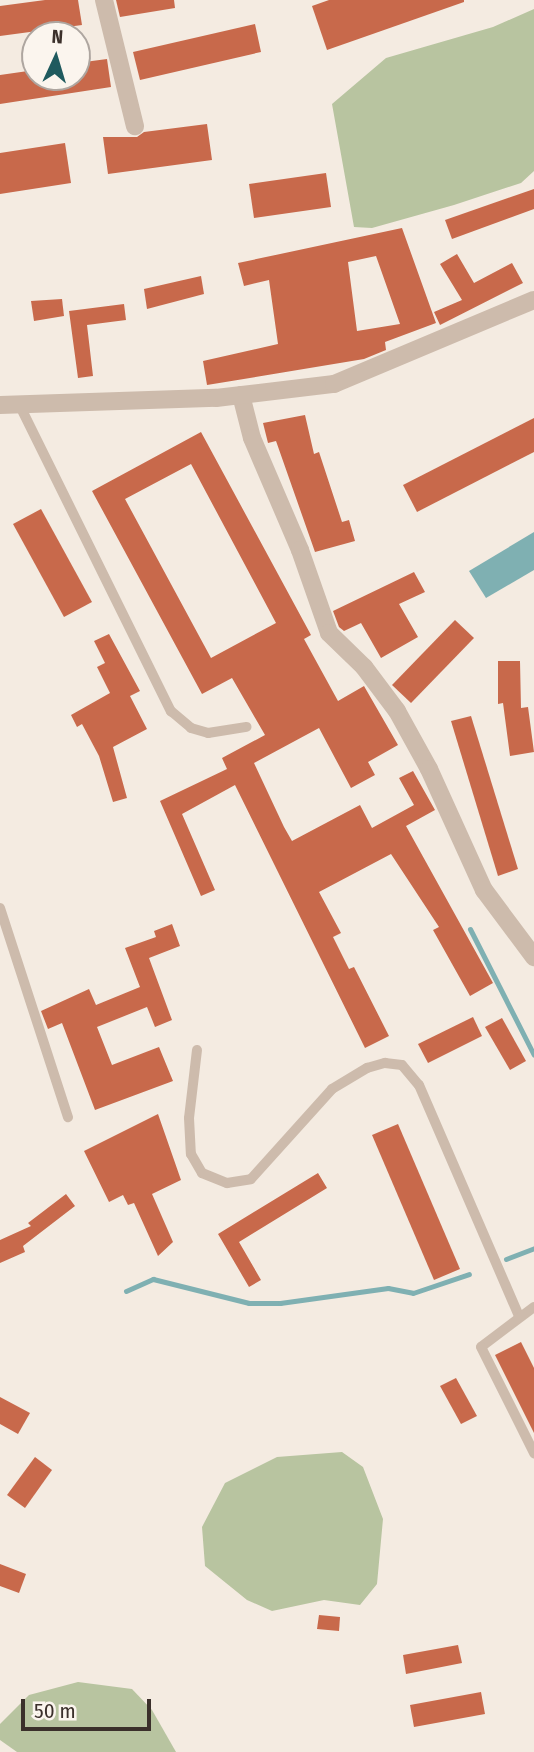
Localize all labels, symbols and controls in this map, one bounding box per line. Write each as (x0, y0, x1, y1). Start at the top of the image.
north arrow (21, 21, 91, 91)
text: N (51, 25, 64, 48)
scale bar (24, 1686, 154, 1730)
text: 50 m (34, 1698, 76, 1724)

